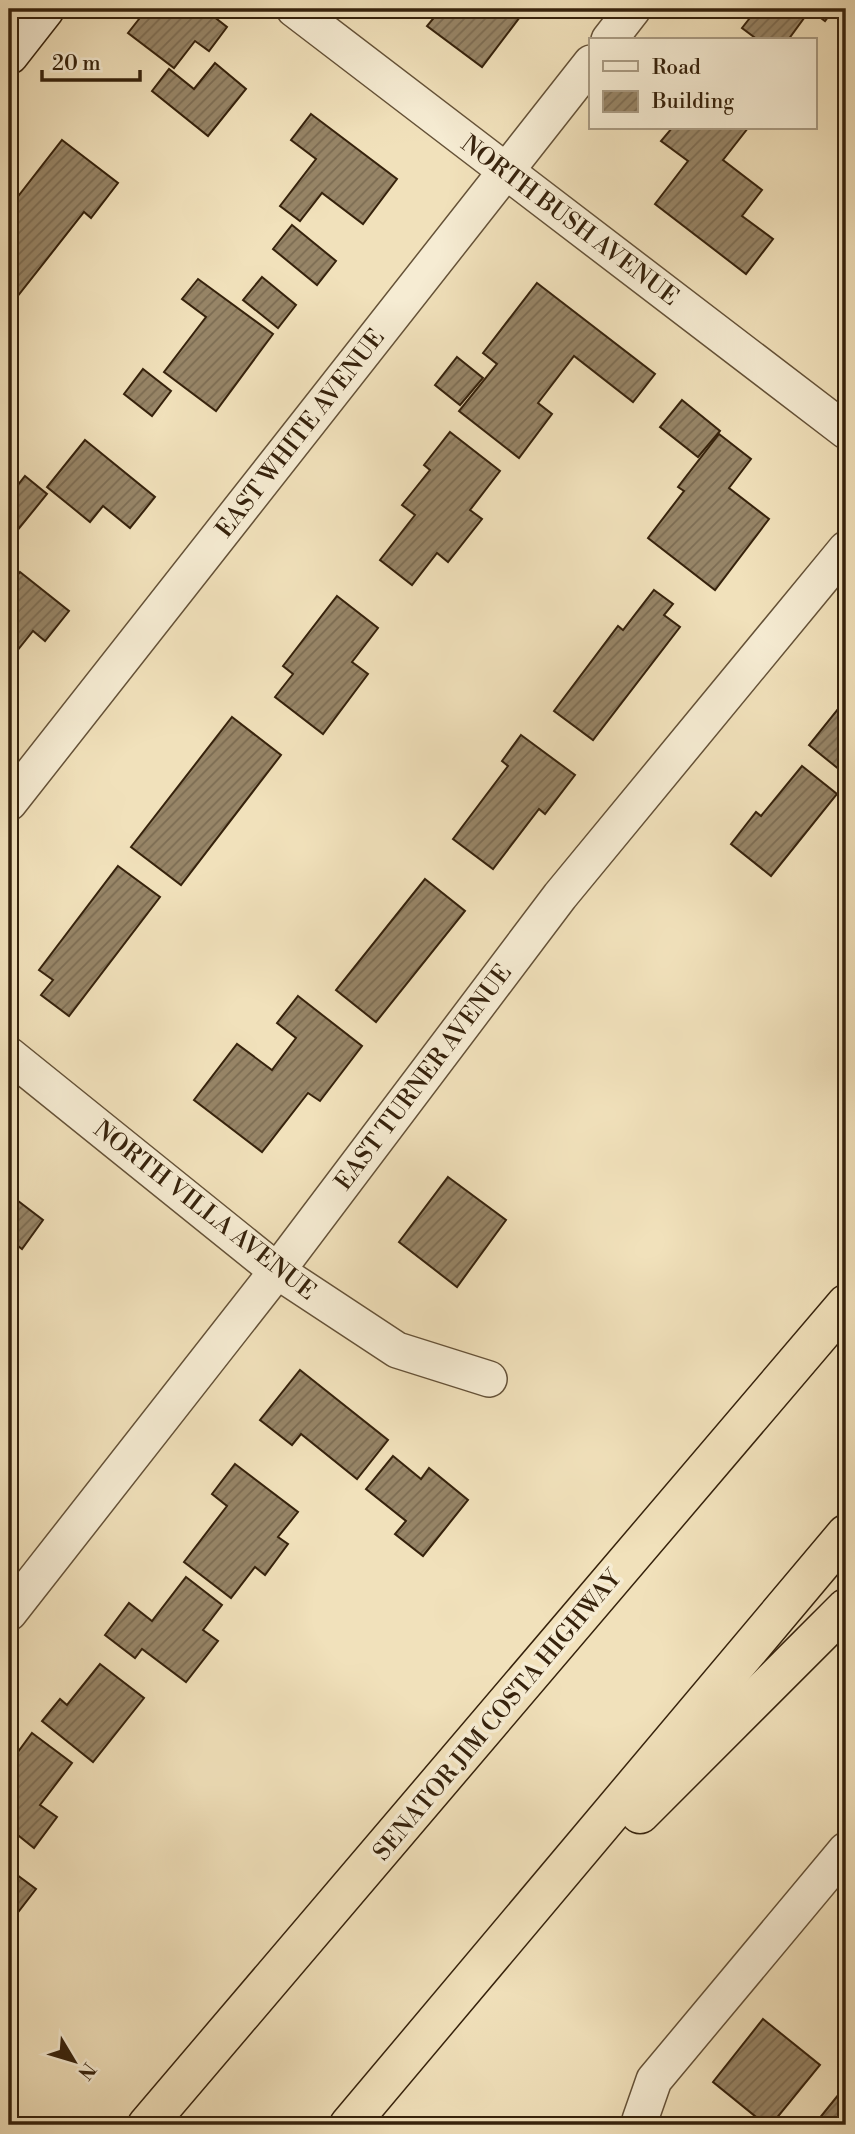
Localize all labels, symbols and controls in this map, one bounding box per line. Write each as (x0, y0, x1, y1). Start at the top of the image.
scale bar (42, 38, 140, 82)
legend (589, 38, 816, 130)
text: 20 m (52, 51, 101, 77)
text: Road (652, 55, 701, 81)
text: Building (651, 89, 734, 115)
street label: NORTH BUSH AVENUE (455, 129, 684, 313)
street label: EAST WHITE AVENUE (210, 323, 392, 544)
street label: EAST TURNER AVENUE (329, 959, 519, 1197)
street label: NORTH VILLA AVENUE (87, 1115, 322, 1307)
street label: SENATOR JIM COSTA HIGHWAY (367, 1563, 629, 1867)
north arrow (38, 2025, 108, 2096)
text: N (73, 2058, 101, 2084)

